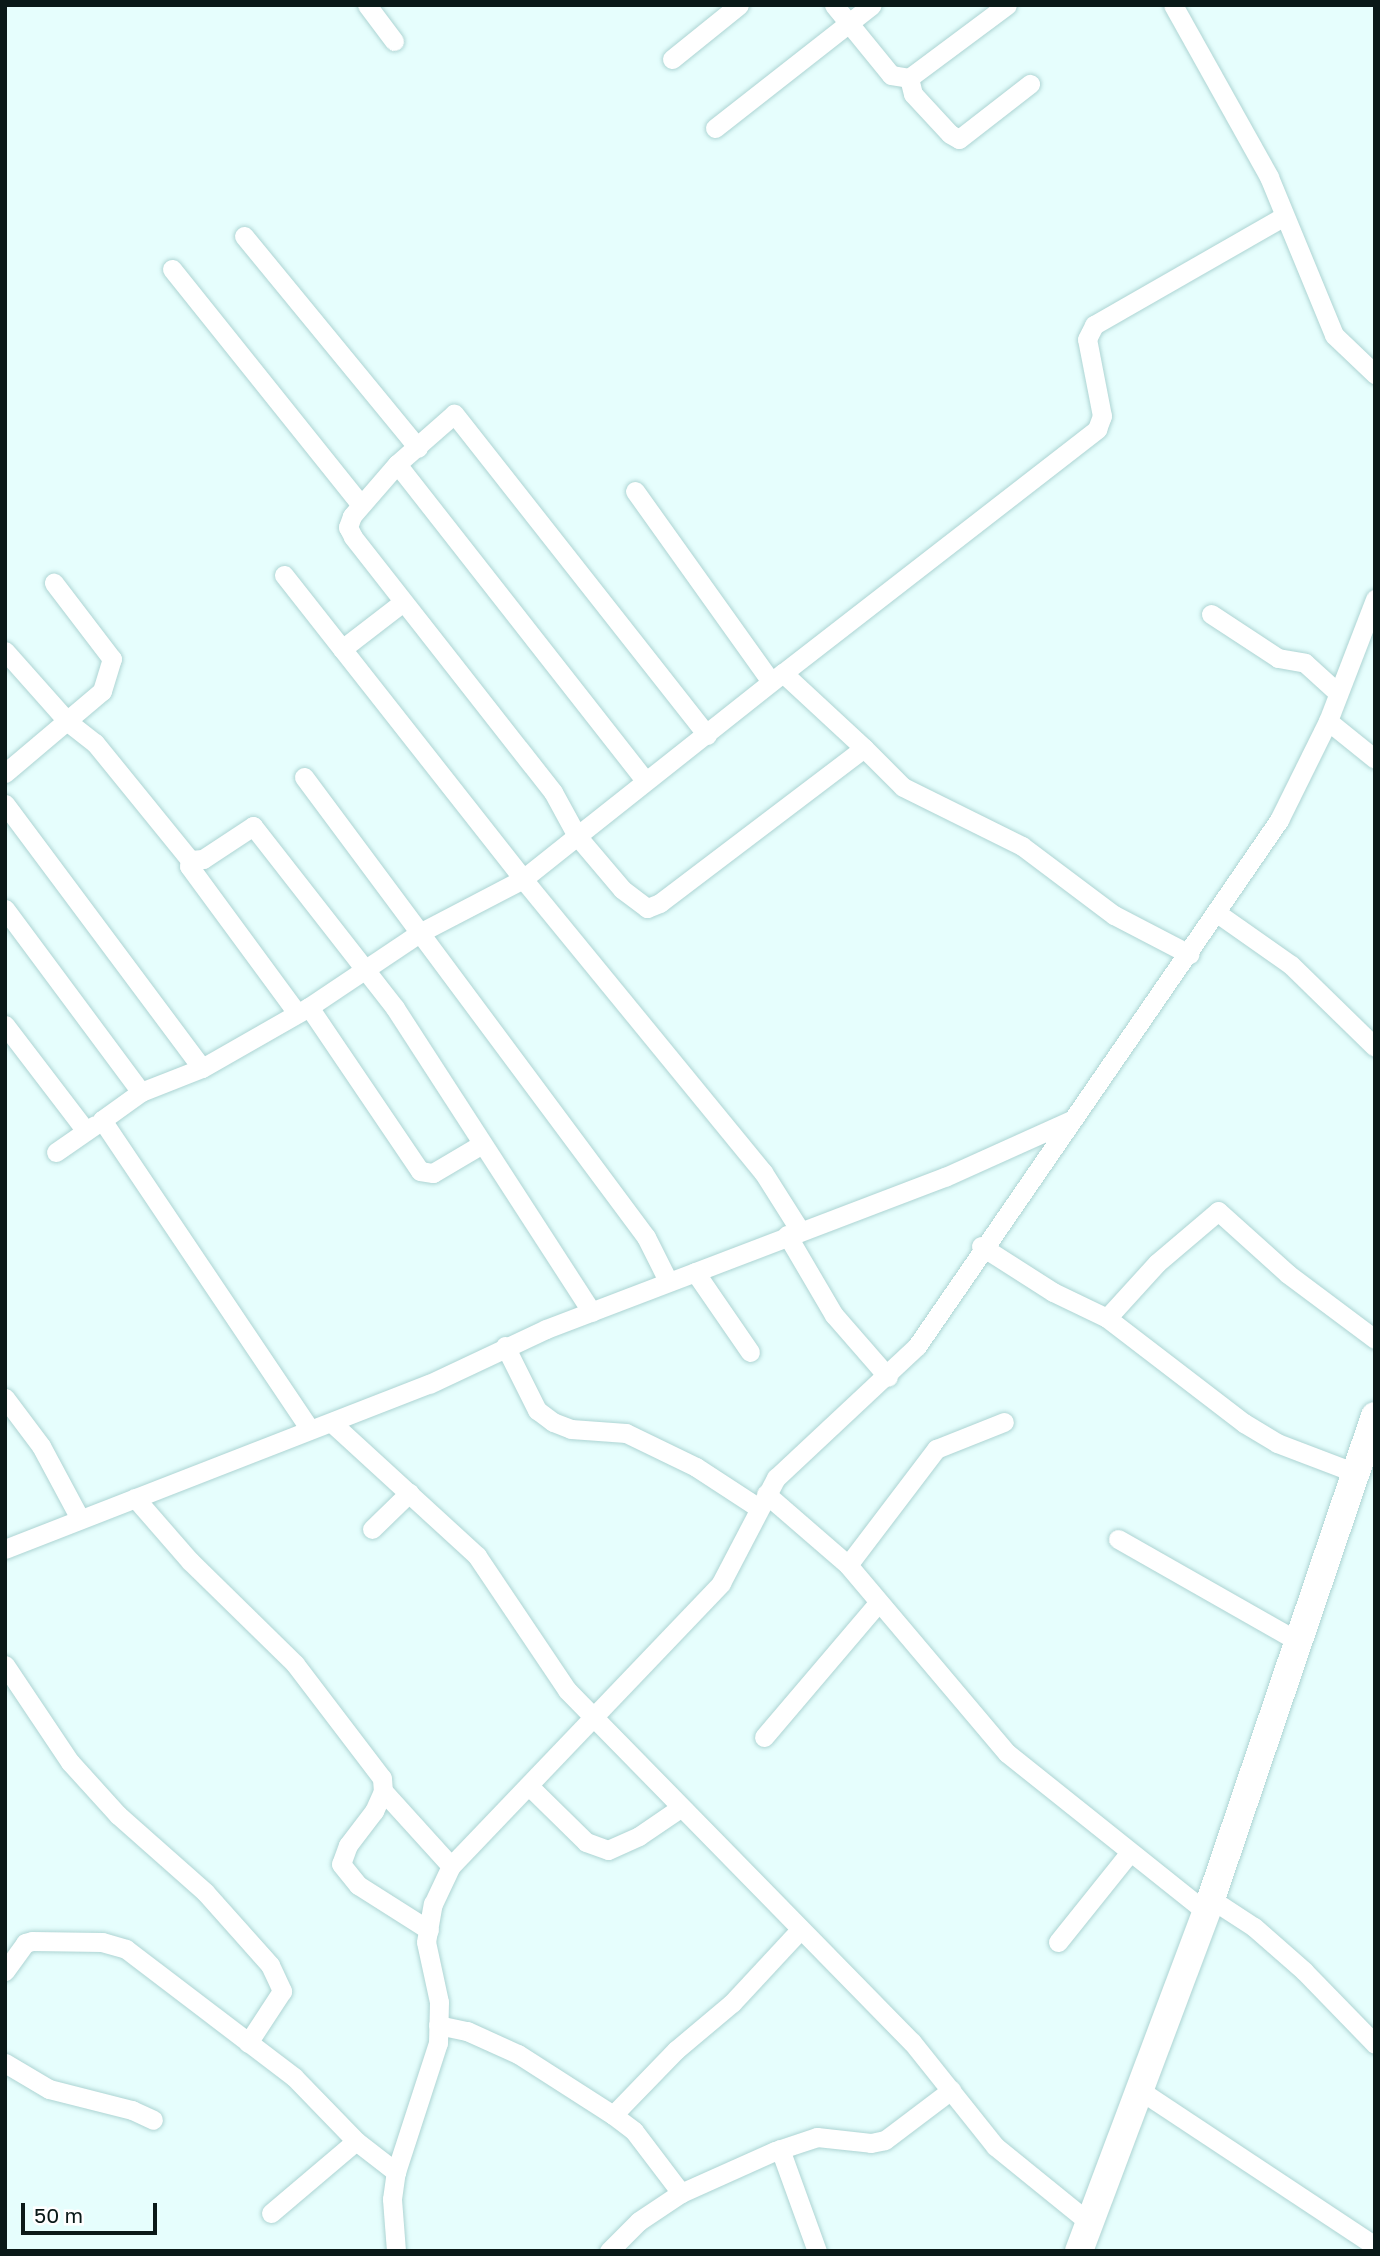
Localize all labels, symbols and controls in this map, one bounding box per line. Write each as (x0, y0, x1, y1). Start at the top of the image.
scale bar (24, 2190, 161, 2234)
text: 50 m (34, 2202, 83, 2228)

